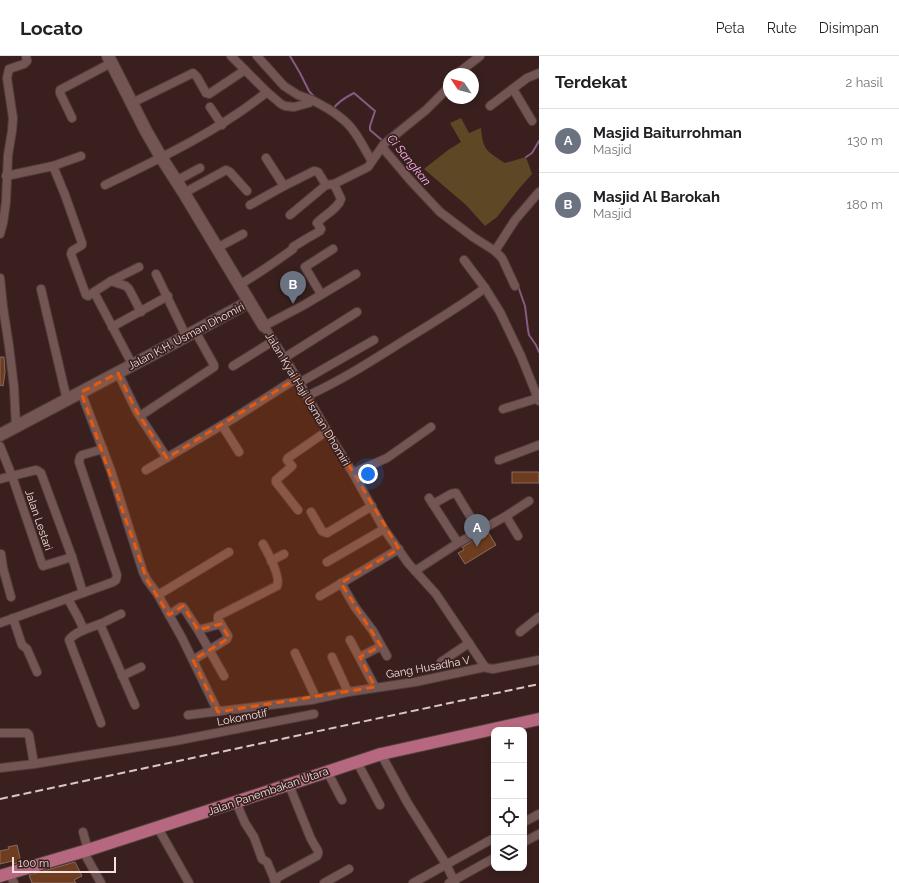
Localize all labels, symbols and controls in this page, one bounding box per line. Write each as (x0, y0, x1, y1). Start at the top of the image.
text: Locato (20, 17, 83, 39)
text: Peta (716, 20, 745, 36)
text: Rute (767, 20, 797, 36)
text: Disimpan (819, 20, 879, 36)
north arrow (443, 68, 479, 104)
text: Terdekat (555, 72, 627, 92)
text: 2 hasil (846, 75, 883, 90)
text: Masjid Baiturrohman (593, 124, 742, 142)
water label: Ci Sangkan (384, 132, 434, 189)
text: A (564, 133, 572, 148)
text: 130 m (847, 133, 883, 148)
text: Masjid (593, 142, 632, 157)
text: Masjid Al Barokah (593, 188, 720, 206)
text: B (564, 197, 572, 212)
text: 180 m (847, 197, 883, 212)
text: Masjid (593, 206, 632, 221)
pin: B (280, 271, 306, 304)
street label: Jalan K.H. Usman Dhomiri (126, 300, 247, 373)
street label: Jalan Kyai Haji Usman Dhomiri (263, 330, 353, 468)
your location (358, 464, 378, 484)
street label: Jalan Lestari (22, 488, 55, 552)
pin: A (464, 514, 490, 547)
street label: Gang Husadha V (385, 654, 472, 681)
street label: Lokomotif (216, 706, 269, 729)
map controls (491, 727, 527, 871)
button: + (491, 727, 527, 763)
button: − (491, 763, 527, 799)
street label: Jalan Panembakan Utara (206, 765, 330, 818)
button: locate (491, 799, 527, 835)
button: layers (491, 835, 527, 871)
scale bar (12, 855, 116, 874)
text: 100 m (18, 857, 49, 870)

